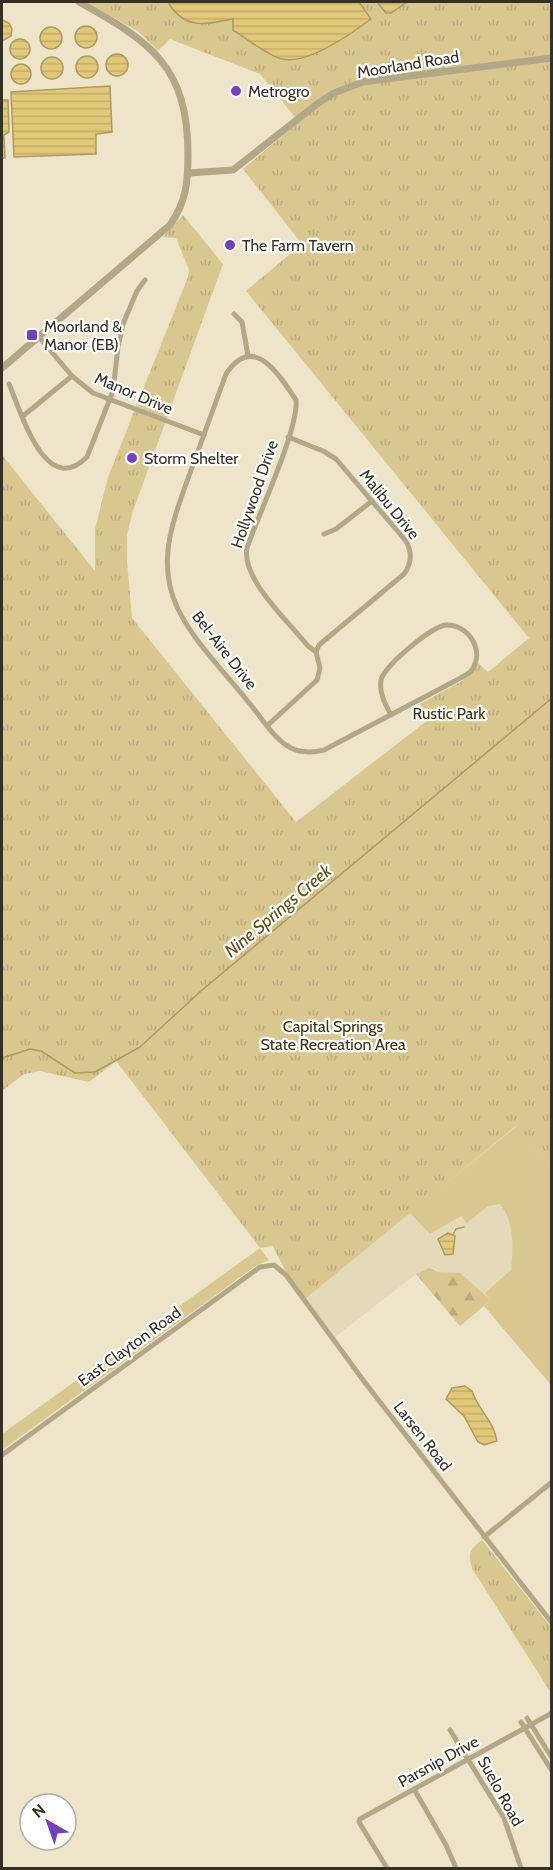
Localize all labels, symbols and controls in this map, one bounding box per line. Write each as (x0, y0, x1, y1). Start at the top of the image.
street label: Moorland Road (356, 47, 460, 82)
place label: Metrogro (248, 82, 310, 101)
marker: Metrogro (229, 84, 243, 98)
place label: The Farm Tavern (242, 236, 354, 255)
marker: The Farm Tavern (223, 238, 237, 252)
place label: Moorland & Manor (EB) (44, 317, 122, 354)
marker: Moorland & Manor (EB) (25, 328, 39, 342)
street label: Manor Drive (92, 369, 176, 418)
street label: Hollywood Drive (227, 438, 282, 551)
place label: Storm Shelter (144, 449, 239, 468)
marker: Storm Shelter (125, 451, 139, 465)
street label: Malibu Drive (356, 466, 424, 543)
street label: Bel-Aire Drive (188, 607, 261, 693)
park label: Rustic Park (413, 704, 486, 723)
water label: Nine Springs Creek (220, 859, 337, 962)
park label: Capital Springs State Recreation Area (260, 1017, 406, 1054)
street label: East Clayton Road (74, 1303, 184, 1390)
street label: Larsen Road (390, 1398, 456, 1475)
street label: Parsnip Drive (395, 1732, 482, 1791)
street label: Suelo Road (474, 1753, 527, 1829)
north arrow (18, 1792, 78, 1852)
text: N (28, 1800, 49, 1822)

